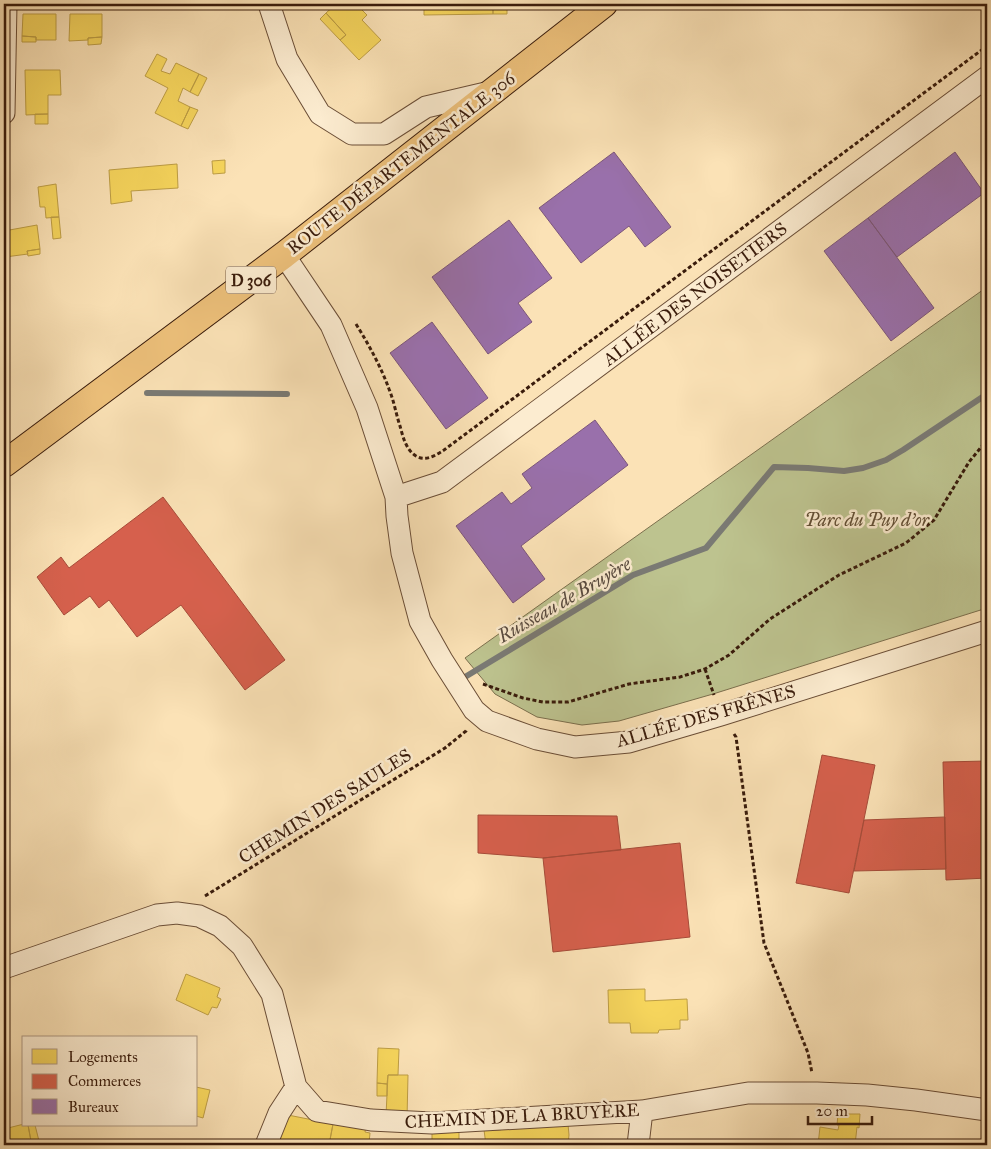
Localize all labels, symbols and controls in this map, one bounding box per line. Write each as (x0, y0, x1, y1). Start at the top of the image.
street label: ROUTE DÉPARTEMENTALE 306 (281, 65, 520, 259)
street label: ALLÉE DES NOISETIERS (597, 216, 791, 371)
road number: D 306 (226, 266, 276, 294)
park label: Parc du Puy d'or (805, 509, 931, 531)
water label: Ruisseau de Bruyère (492, 552, 636, 648)
street label: ALLÉE DES FRÊNES (612, 678, 798, 752)
street label: CHEMIN DES SAULES (234, 744, 416, 868)
legend (22, 1036, 198, 1126)
text: Logements (68, 1048, 138, 1066)
text: Commerces (68, 1072, 141, 1090)
scale bar (808, 1094, 872, 1126)
street label: CHEMIN DE LA BRUYÈRE (404, 1097, 640, 1133)
text: Bureaux (68, 1098, 119, 1116)
text: 20 m (816, 1102, 848, 1120)

